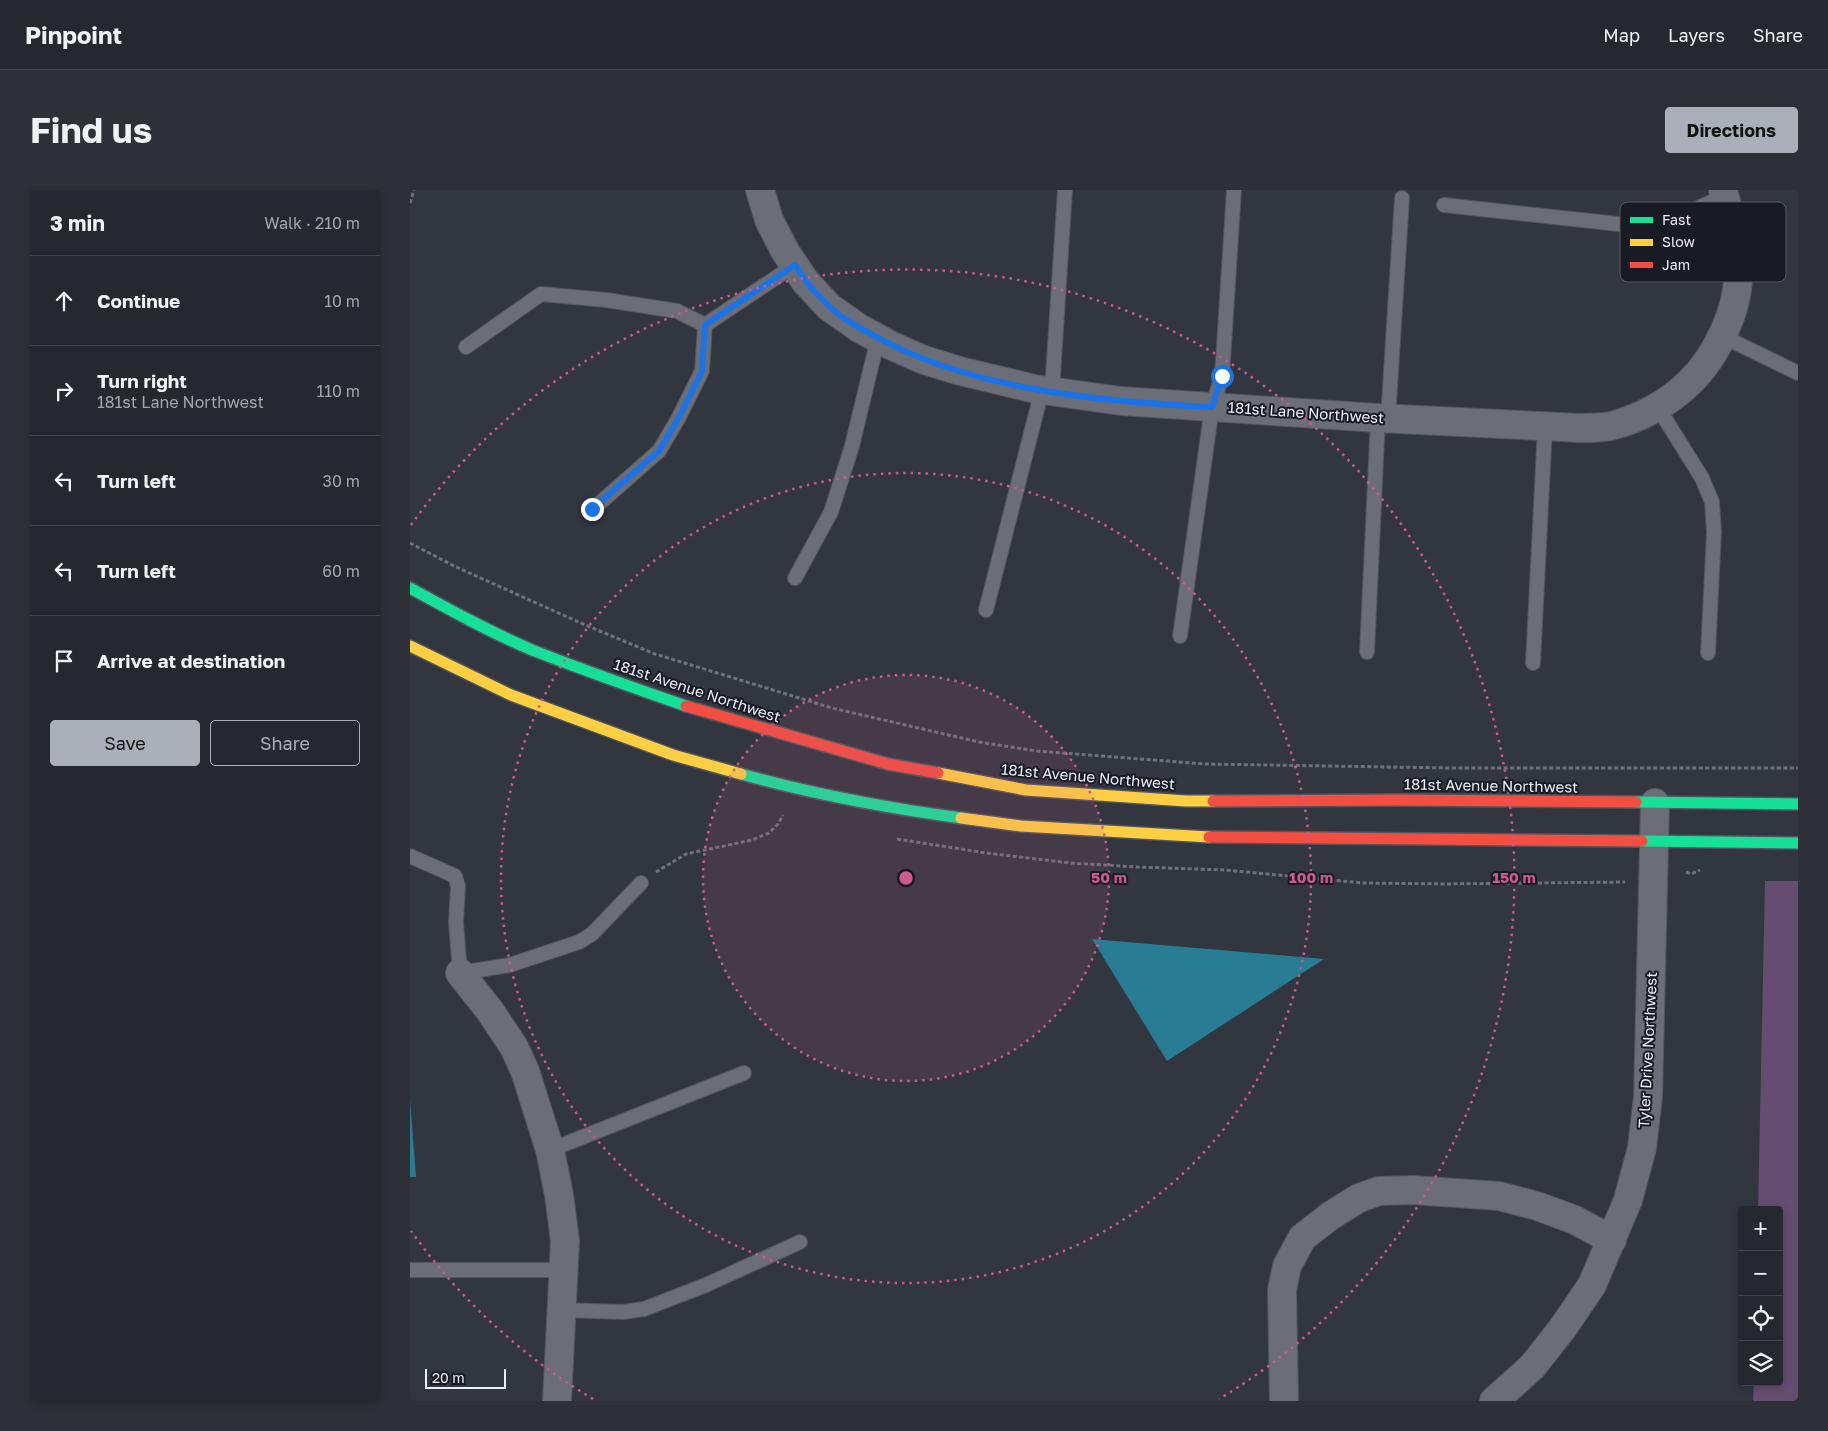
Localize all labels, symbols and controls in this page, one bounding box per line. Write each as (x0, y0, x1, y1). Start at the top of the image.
text: Pinpoint (25, 20, 122, 49)
text: Map (1603, 24, 1640, 46)
text: Layers (1668, 24, 1725, 46)
text: Share (1753, 24, 1803, 46)
button: Directions (1665, 107, 1798, 153)
text: Find us (30, 109, 152, 151)
legend (1620, 202, 1786, 282)
text: 3 min (50, 210, 105, 236)
text: Fast (1662, 211, 1691, 228)
text: Walk · 210 m (264, 213, 360, 233)
text: Slow (1662, 233, 1695, 250)
text: Jam (1662, 256, 1690, 273)
icon: ahead (50, 287, 78, 315)
text: Continue (97, 289, 180, 312)
text: 10 m (324, 291, 360, 311)
route start (1211, 365, 1234, 388)
text: Turn right (97, 369, 187, 392)
icon: right (50, 377, 78, 405)
text: 110 m (316, 381, 360, 401)
text: 181st Lane Northwest (97, 392, 264, 412)
street label: 181st Lane Northwest (1227, 398, 1385, 426)
icon: left (50, 467, 78, 495)
text: Turn left (97, 469, 176, 492)
text: 30 m (323, 471, 360, 491)
route end (581, 498, 604, 521)
icon: left (50, 557, 78, 585)
text: Turn left (97, 559, 176, 582)
text: 60 m (322, 561, 360, 581)
icon: arrive (50, 647, 78, 675)
text: Arrive at destination (97, 649, 285, 672)
street label: 181st Avenue Northwest (612, 655, 783, 726)
button: Save (50, 720, 200, 766)
button: Share (210, 720, 360, 766)
street label: 181st Avenue Northwest (1000, 759, 1176, 793)
street label: 181st Avenue Northwest (1404, 774, 1578, 796)
text: 50 m (1091, 868, 1127, 886)
text: 100 m (1289, 868, 1333, 886)
text: 150 m (1492, 868, 1536, 886)
centre of rings (897, 869, 915, 887)
street label: Tyler Drive Northwest (1634, 971, 1660, 1129)
map controls (1738, 1206, 1783, 1386)
button: + (1738, 1206, 1783, 1251)
button: − (1738, 1251, 1783, 1296)
button: locate (1738, 1296, 1783, 1341)
button: layers (1738, 1341, 1783, 1386)
scale bar (425, 1366, 506, 1389)
text: 20 m (432, 1369, 465, 1386)

